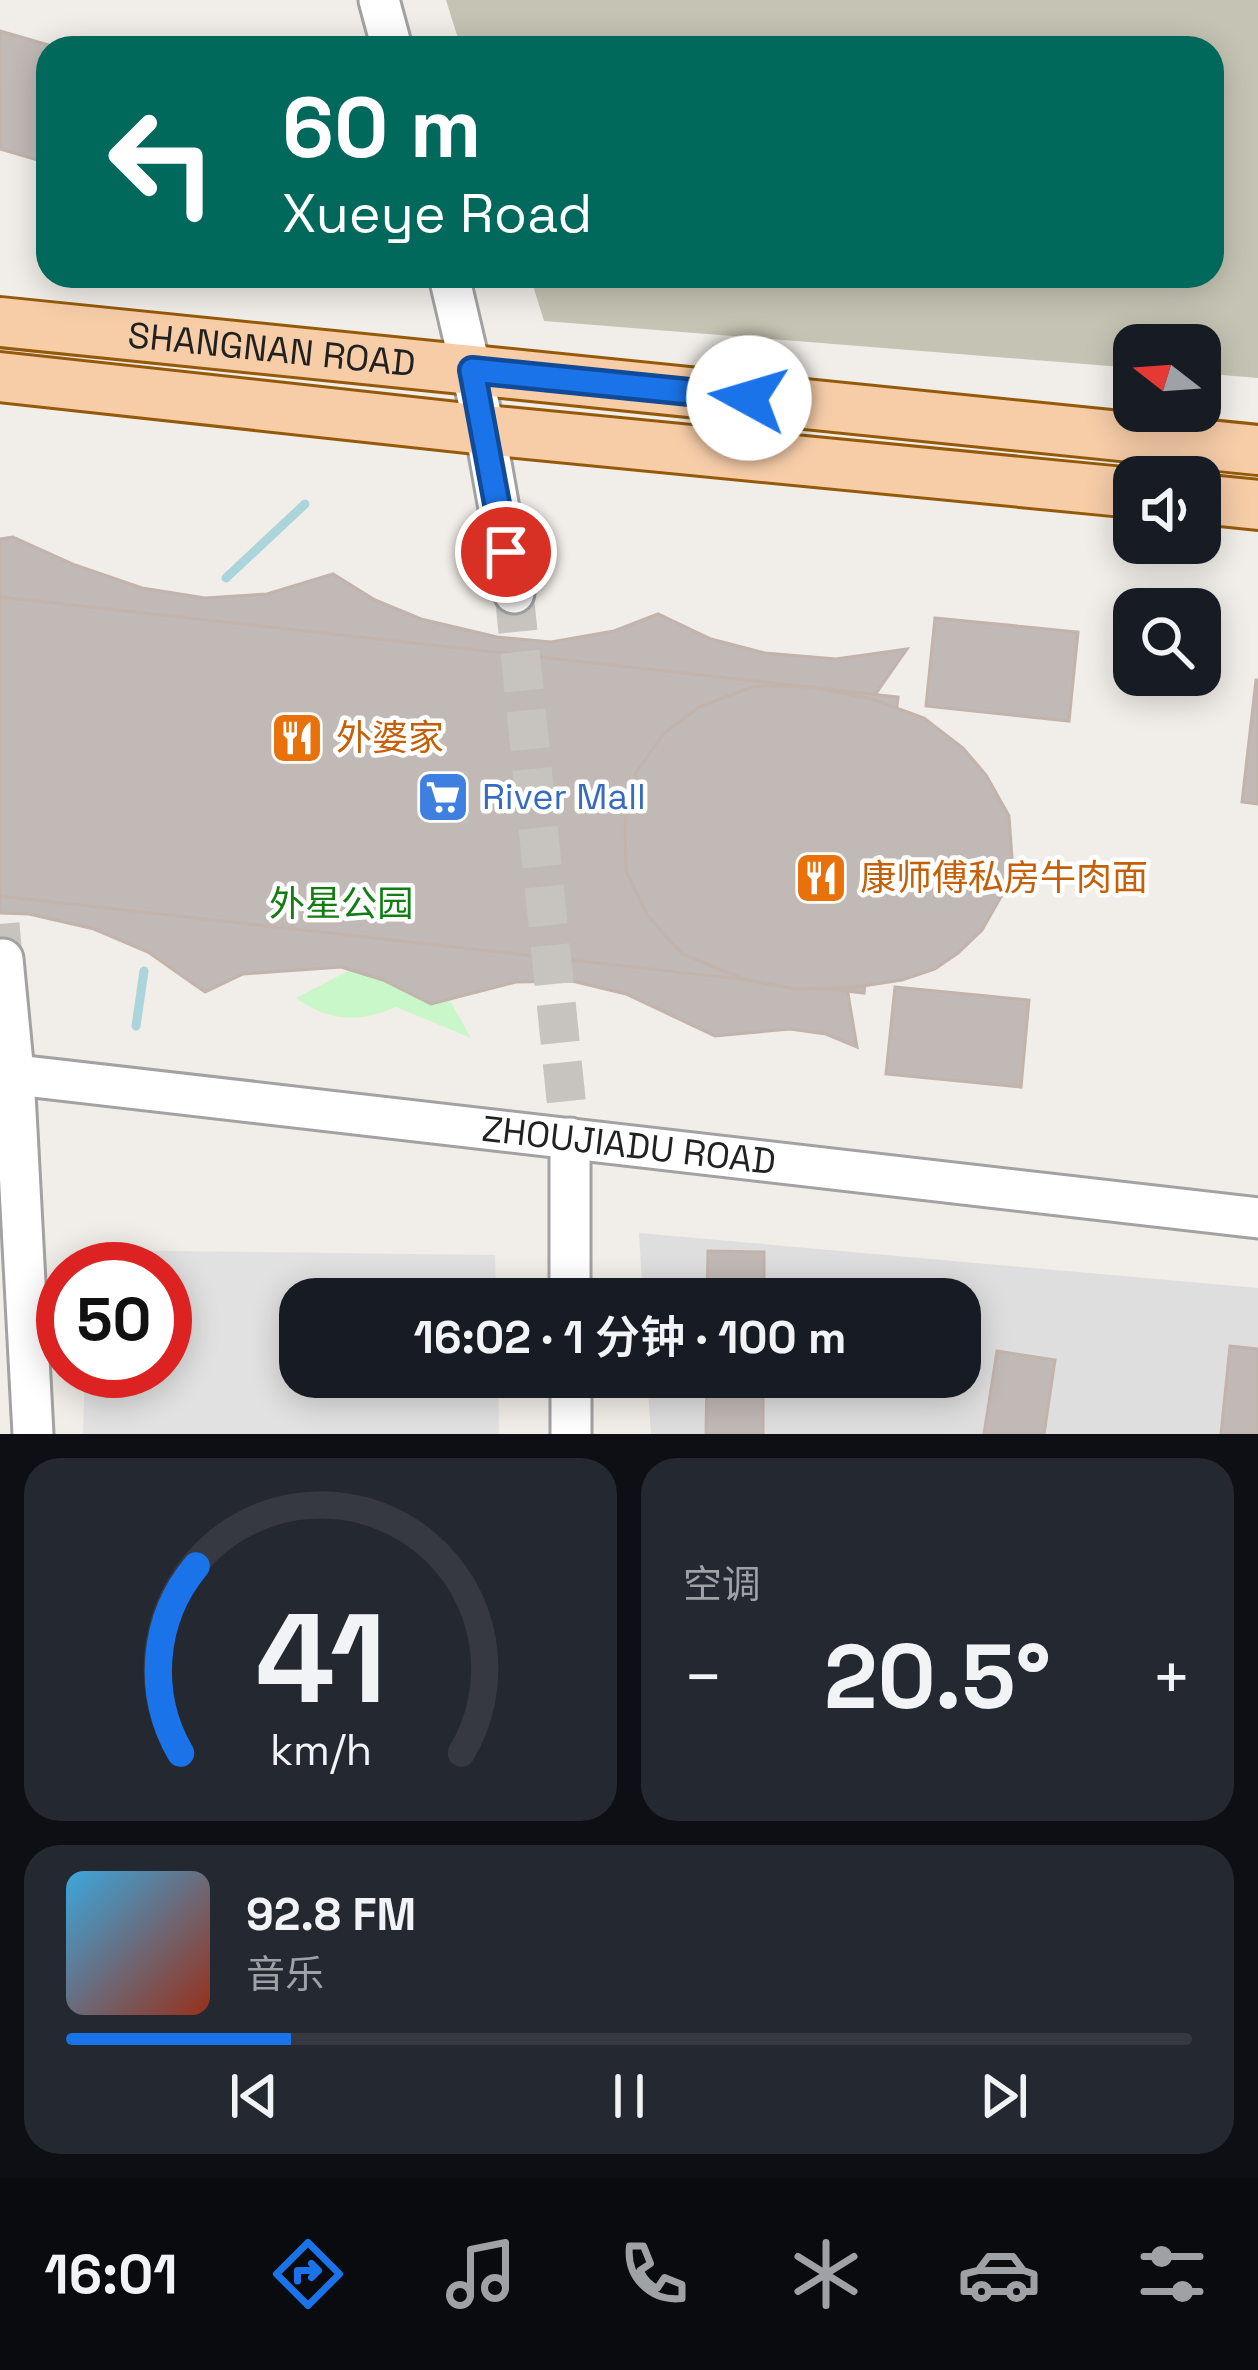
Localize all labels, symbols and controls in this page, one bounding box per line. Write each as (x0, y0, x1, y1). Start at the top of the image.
text: 60 m (282, 74, 481, 182)
icon: left (84, 84, 240, 240)
text: Xueye Road (282, 179, 592, 248)
street label: SHANGNAN ROAD (126, 312, 418, 387)
north arrow (1113, 324, 1221, 432)
map controls (1113, 324, 1221, 696)
position arrow (686, 335, 812, 461)
button: sound (1113, 456, 1221, 564)
pin (455, 501, 557, 603)
icon: arrive (473, 519, 539, 585)
button: search (1113, 588, 1221, 696)
restaurant icon: 外婆家 (269, 710, 325, 766)
place label: 外婆家 (336, 715, 444, 761)
supermarket icon: River Mall (415, 769, 471, 825)
place label: River Mall (482, 774, 646, 820)
restaurant icon: 康师傅私房牛肉面 (793, 850, 849, 906)
place label: 康师傅私房牛肉面 (860, 855, 1148, 901)
park label: 外星公园 (269, 881, 413, 927)
street label: ZHOUJIADU ROAD (479, 1106, 778, 1185)
speed limit sign: 50 (36, 1242, 192, 1398)
text: 16:02 · 1 分钟 · 100 m (413, 1309, 847, 1366)
text: 空调 (683, 1560, 761, 1609)
text: 41 (255, 1579, 386, 1738)
text: 20.5° (824, 1619, 1051, 1734)
text: − (683, 1635, 724, 1719)
text: + (1151, 1635, 1192, 1719)
text: km/h (269, 1722, 372, 1777)
text: 92.8 FM (246, 1886, 416, 1943)
text: 音乐 (246, 1950, 324, 1999)
icon: previous (221, 2063, 287, 2129)
icon: pause (596, 2063, 662, 2129)
icon: next (971, 2063, 1037, 2129)
icon: directions (266, 2232, 350, 2316)
icon: music (439, 2232, 523, 2316)
icon: phone (612, 2232, 696, 2316)
icon: climate (784, 2232, 868, 2316)
icon: car (957, 2232, 1041, 2316)
icon: filters (1130, 2232, 1214, 2316)
text: 16:01 (44, 2240, 178, 2309)

